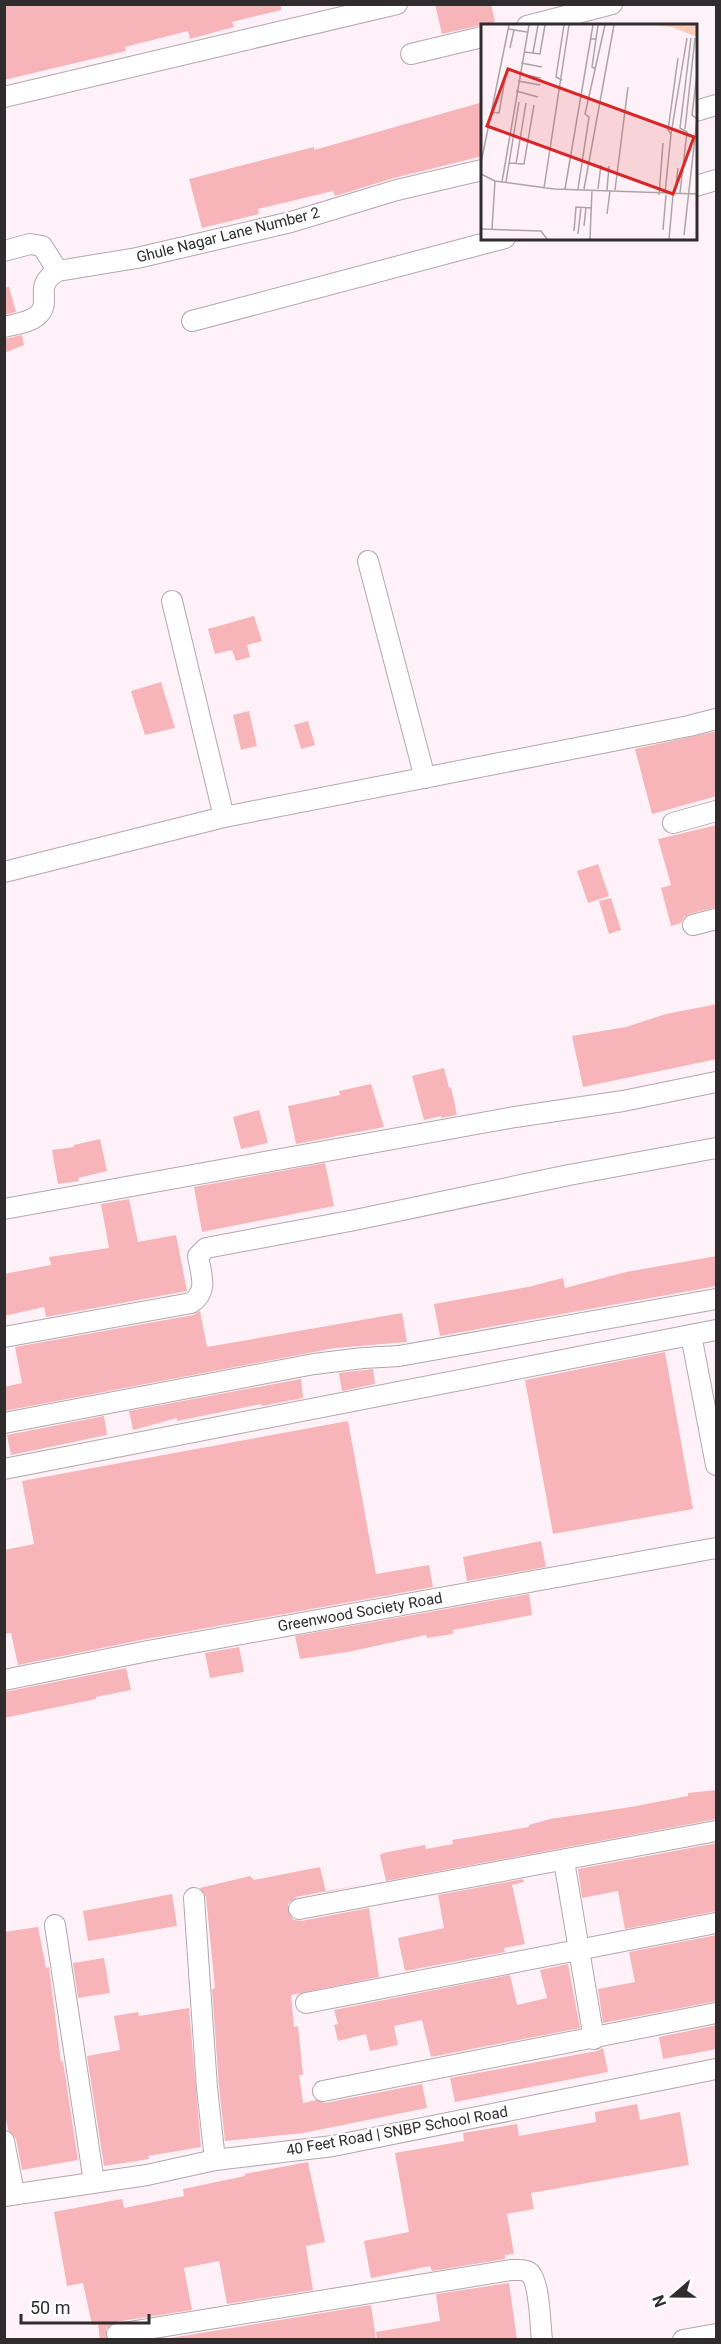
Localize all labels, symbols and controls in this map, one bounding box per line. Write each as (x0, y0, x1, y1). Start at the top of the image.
inset map (481, 24, 697, 240)
street label: Ghule Nagar Lane Number 2 (134, 203, 322, 267)
street label: Greenwood Society Road (276, 1589, 444, 1635)
street label: 40 Feet Road | SNBP School Road (285, 2103, 509, 2159)
north arrow (643, 2266, 703, 2326)
scale bar (21, 2287, 148, 2325)
text: N (649, 2292, 670, 2310)
text: 50 m (30, 2297, 70, 2318)

